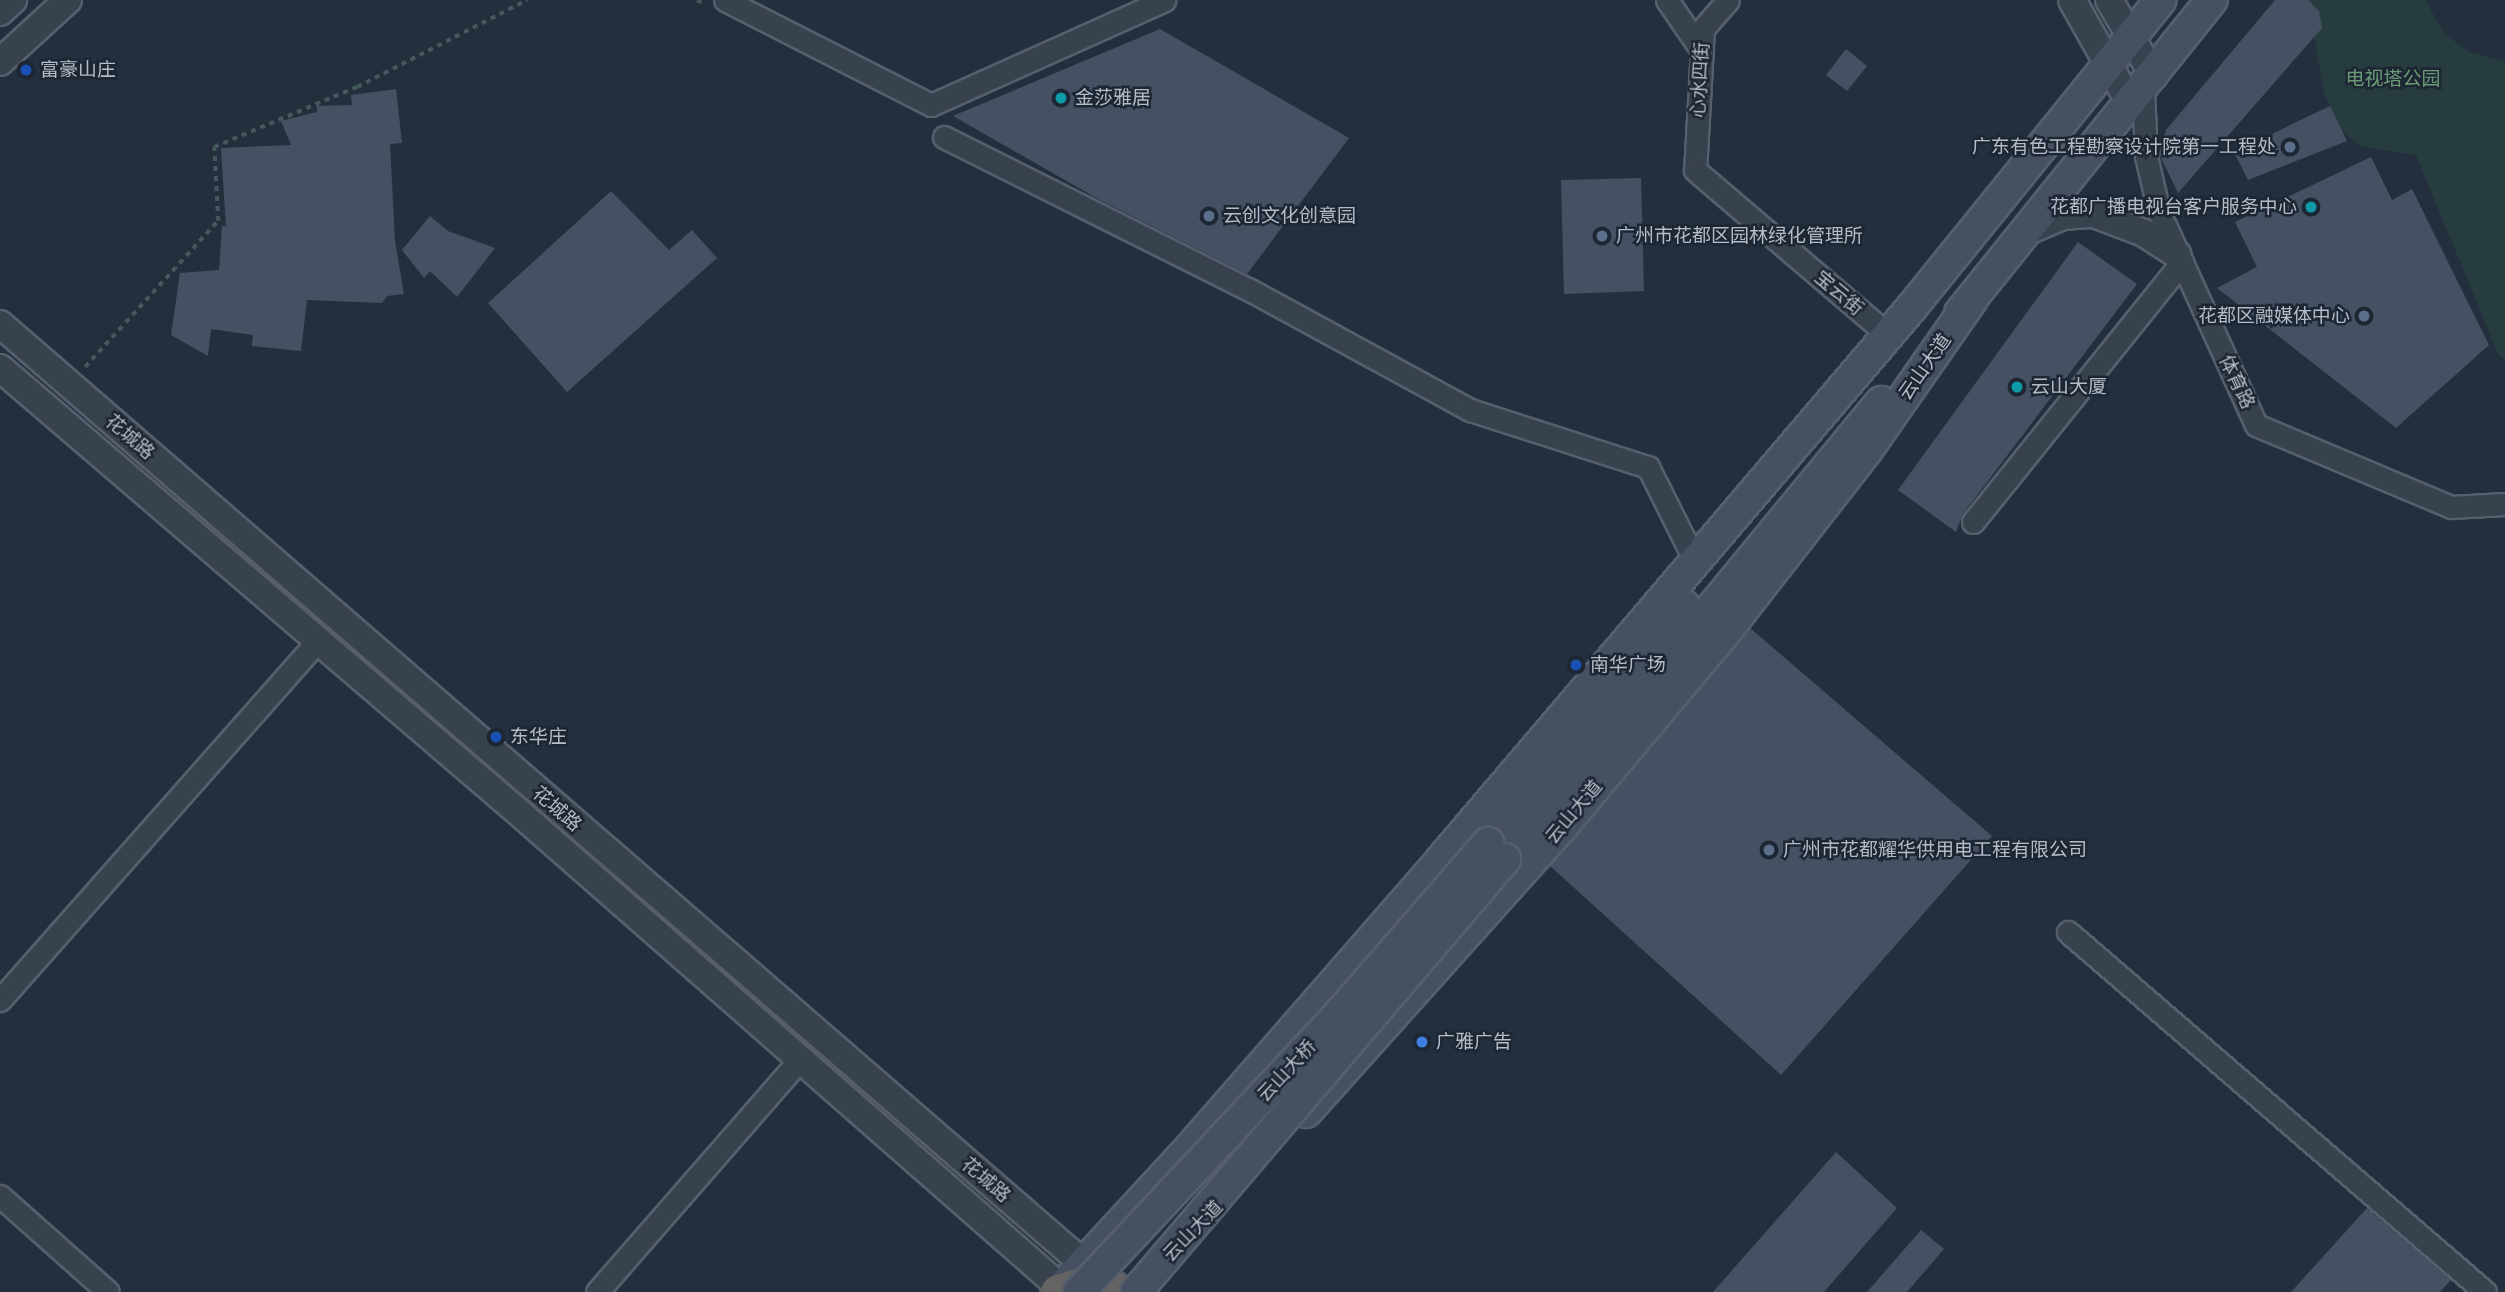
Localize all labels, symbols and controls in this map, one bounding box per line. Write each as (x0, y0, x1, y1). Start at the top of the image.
street label: 心水四街 (1687, 41, 1713, 119)
place label: 富豪山庄 (40, 59, 116, 81)
marker: 富豪山庄 (18, 62, 34, 78)
park label: 电视塔公园 (2346, 68, 2440, 90)
place label: 金莎雅居 (1075, 87, 1151, 109)
marker: 金莎雅居 (1053, 90, 1069, 106)
place label: 广东有色工程勘察设计院第一工程处 (1972, 136, 2276, 158)
marker: 广东有色工程勘察设计院第一工程处 (2282, 139, 2298, 155)
place label: 花都广播电视台客户服务中心 (2050, 196, 2297, 218)
marker: 花都广播电视台客户服务中心 (2303, 199, 2319, 215)
place label: 云创文化创意园 (1223, 205, 1356, 227)
marker: 云创文化创意园 (1201, 208, 1217, 224)
place label: 广州市花都区园林绿化管理所 (1616, 225, 1863, 247)
marker: 广州市花都区园林绿化管理所 (1594, 228, 1610, 244)
street label: 宝云街 (1810, 266, 1868, 320)
place label: 花都区融媒体中心 (2198, 305, 2350, 327)
marker: 花都区融媒体中心 (2356, 308, 2372, 324)
street label: 云山大道 (1894, 329, 1956, 405)
street label: 体育路 (2215, 351, 2259, 413)
place label: 云山大厦 (2031, 376, 2107, 398)
marker: 云山大厦 (2009, 379, 2025, 395)
street label: 花城路 (101, 410, 159, 464)
place label: 南华广场 (1590, 654, 1666, 676)
marker: 南华广场 (1568, 657, 1584, 673)
place label: 东华庄 (510, 726, 567, 748)
marker: 东华庄 (488, 729, 504, 745)
street label: 云山大道 (1541, 776, 1607, 848)
street label: 花城路 (528, 782, 586, 836)
place label: 广州市花都耀华供用电工程有限公司 (1783, 839, 2087, 861)
marker: 广州市花都耀华供用电工程有限公司 (1761, 842, 1777, 858)
place label: 广雅广告 (1436, 1031, 1512, 1053)
marker: 广雅广告 (1414, 1034, 1430, 1050)
street label: 云山大桥 (1253, 1035, 1321, 1107)
street label: 花城路 (957, 1153, 1015, 1207)
street label: 云山大道 (1158, 1196, 1228, 1266)

